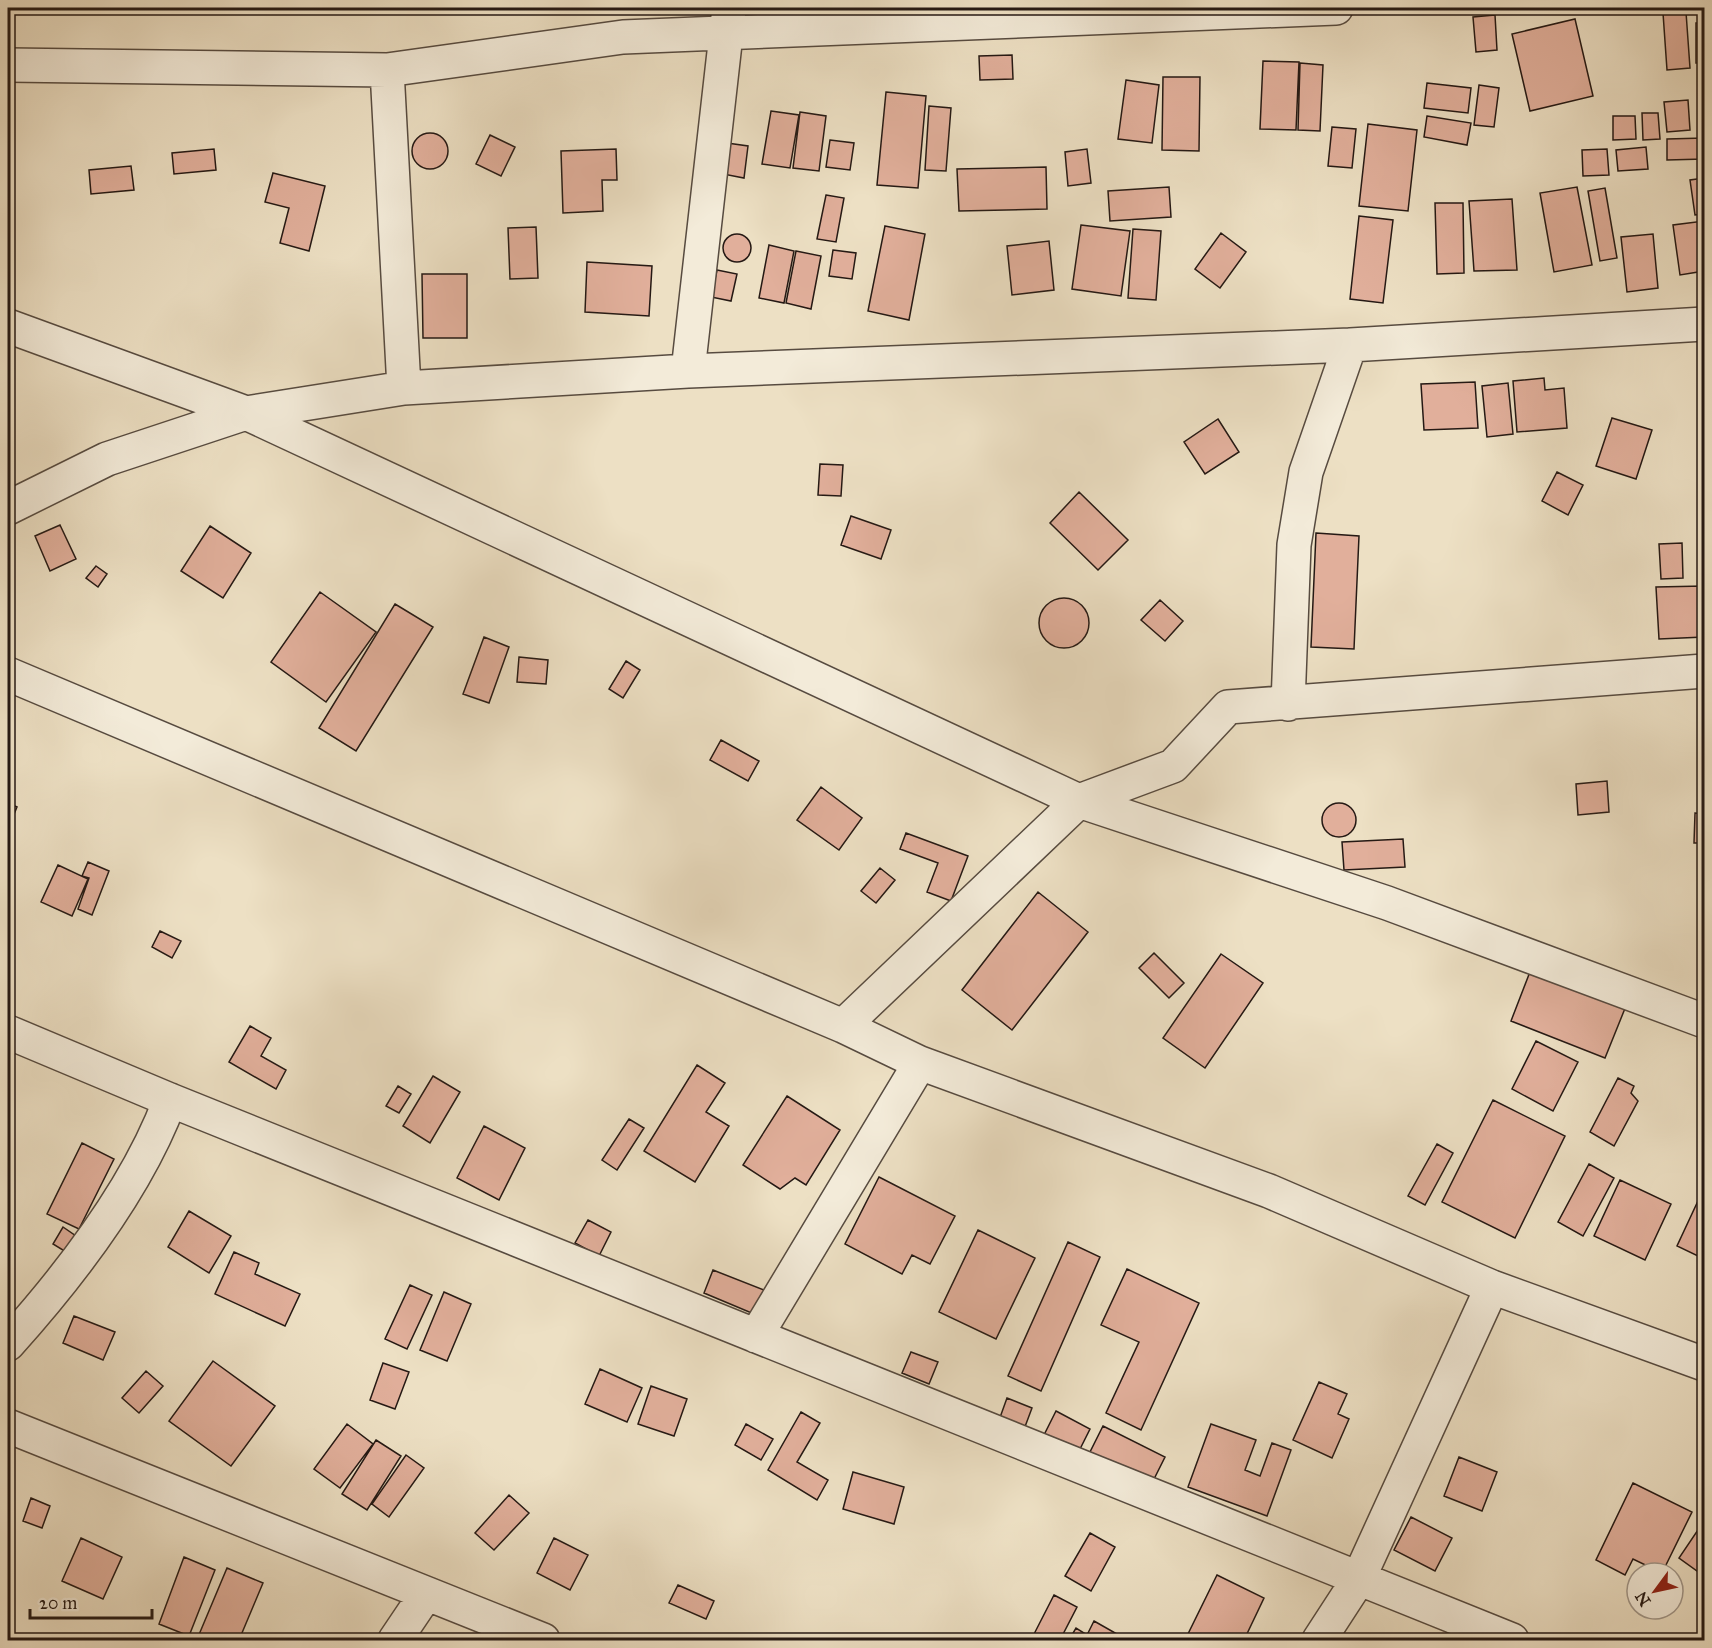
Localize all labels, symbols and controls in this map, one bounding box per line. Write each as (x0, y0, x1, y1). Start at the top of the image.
north arrow (1625, 1561, 1685, 1621)
scale bar (30, 1582, 152, 1620)
text: N (1631, 1588, 1655, 1610)
text: 20 m (39, 1592, 77, 1614)

